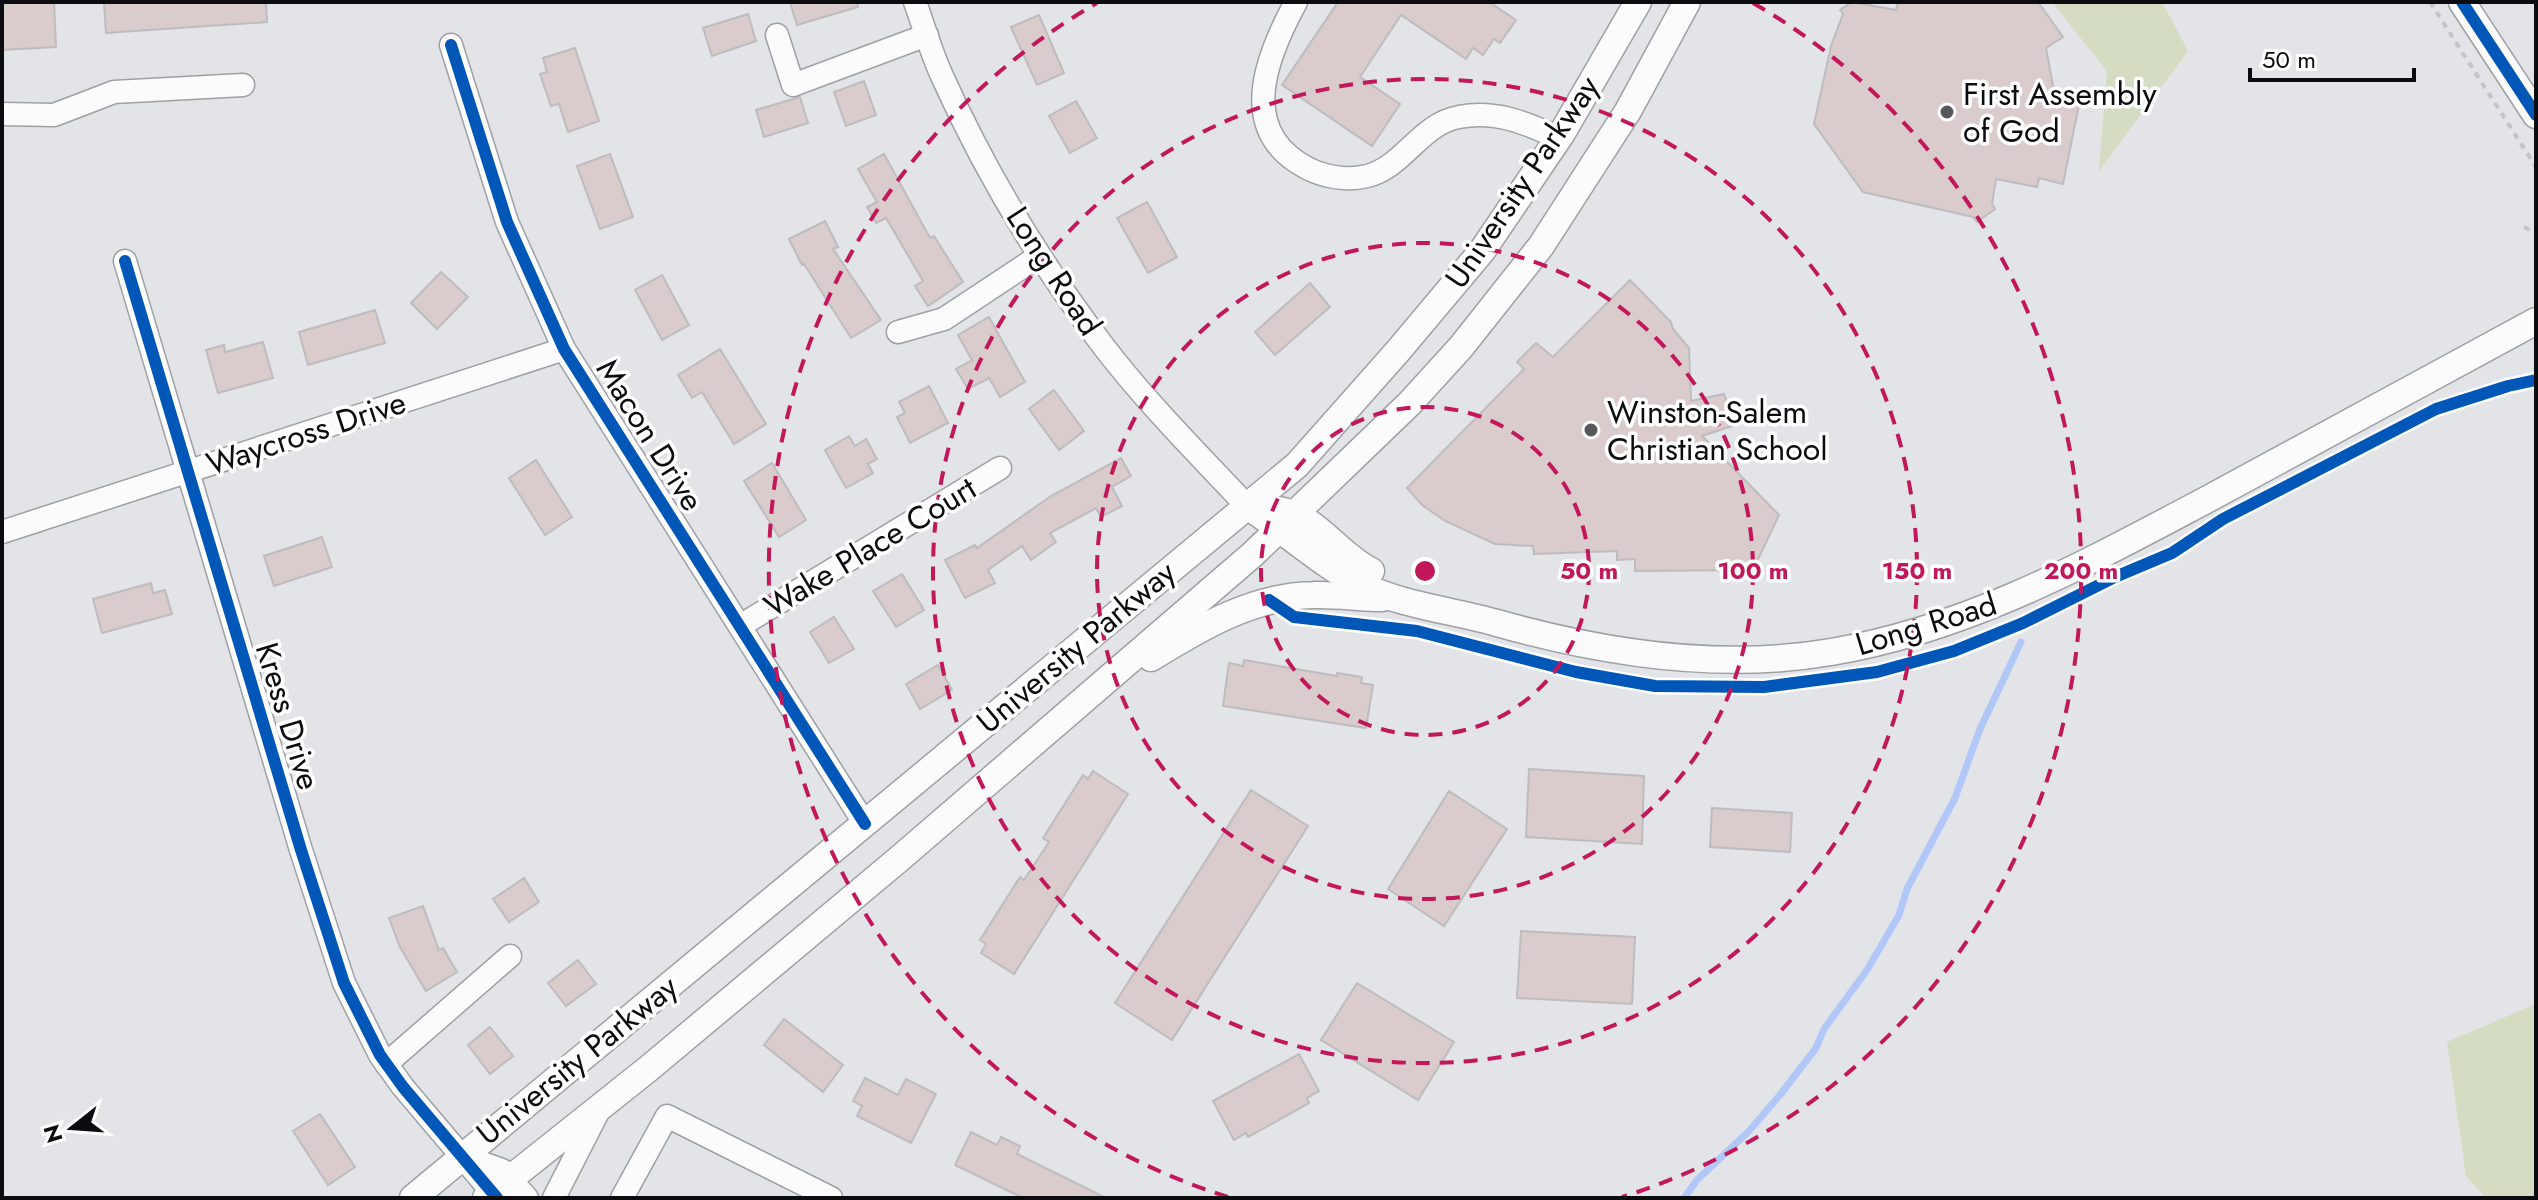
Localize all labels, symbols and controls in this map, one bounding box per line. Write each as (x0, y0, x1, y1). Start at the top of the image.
scale bar (2250, 32, 2414, 82)
text: 50 m (2262, 42, 2316, 77)
street label: University Parkway (1434, 66, 1611, 297)
place label: First Assembly of God (1963, 71, 2157, 154)
marker: First Assembly of God (1938, 103, 1956, 121)
street label: Long Road (995, 197, 1113, 345)
street label: Macon Drive (585, 350, 715, 520)
street label: Waycross Drive (200, 379, 412, 487)
place label: Winston-Salem Christian School (1607, 389, 1828, 472)
marker: Winston-Salem Christian School (1582, 421, 1600, 439)
street label: Wake Place Court (755, 465, 985, 629)
street label: University Parkway (966, 549, 1186, 744)
text: 50 m (1560, 553, 1618, 588)
text: 100 m (1718, 553, 1788, 588)
text: 150 m (1882, 553, 1952, 588)
text: 200 m (2044, 553, 2118, 588)
centre of rings (1411, 557, 1439, 585)
street label: Long Road (1850, 581, 2002, 667)
street label: Kress Drive (244, 637, 332, 795)
street label: University Parkway (466, 964, 688, 1156)
north arrow (32, 1088, 112, 1168)
text: N (35, 1121, 71, 1147)

